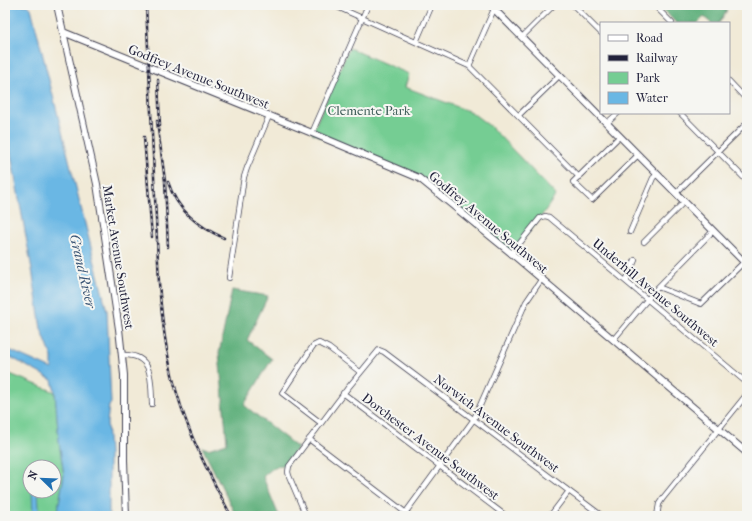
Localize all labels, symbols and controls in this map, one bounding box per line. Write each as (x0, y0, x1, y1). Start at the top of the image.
legend (600, 22, 730, 114)
text: Road (636, 31, 663, 45)
street label: Godfrey Avenue Southwest (126, 41, 272, 112)
text: Railway (636, 51, 678, 65)
text: Park (636, 71, 661, 85)
text: Water (635, 91, 669, 105)
park label: Clemente Park (327, 103, 411, 118)
street label: Godfrey Avenue Southwest (426, 168, 552, 277)
street label: Market Avenue Southwest (100, 184, 137, 331)
water label: Grand River (66, 232, 100, 311)
street label: Underhill Avenue Southwest (590, 235, 722, 350)
street label: Norwich Avenue Southwest (431, 371, 563, 476)
street label: Dorchester Avenue Southwest (359, 390, 502, 503)
north arrow (22, 459, 62, 499)
text: N (26, 468, 41, 482)

